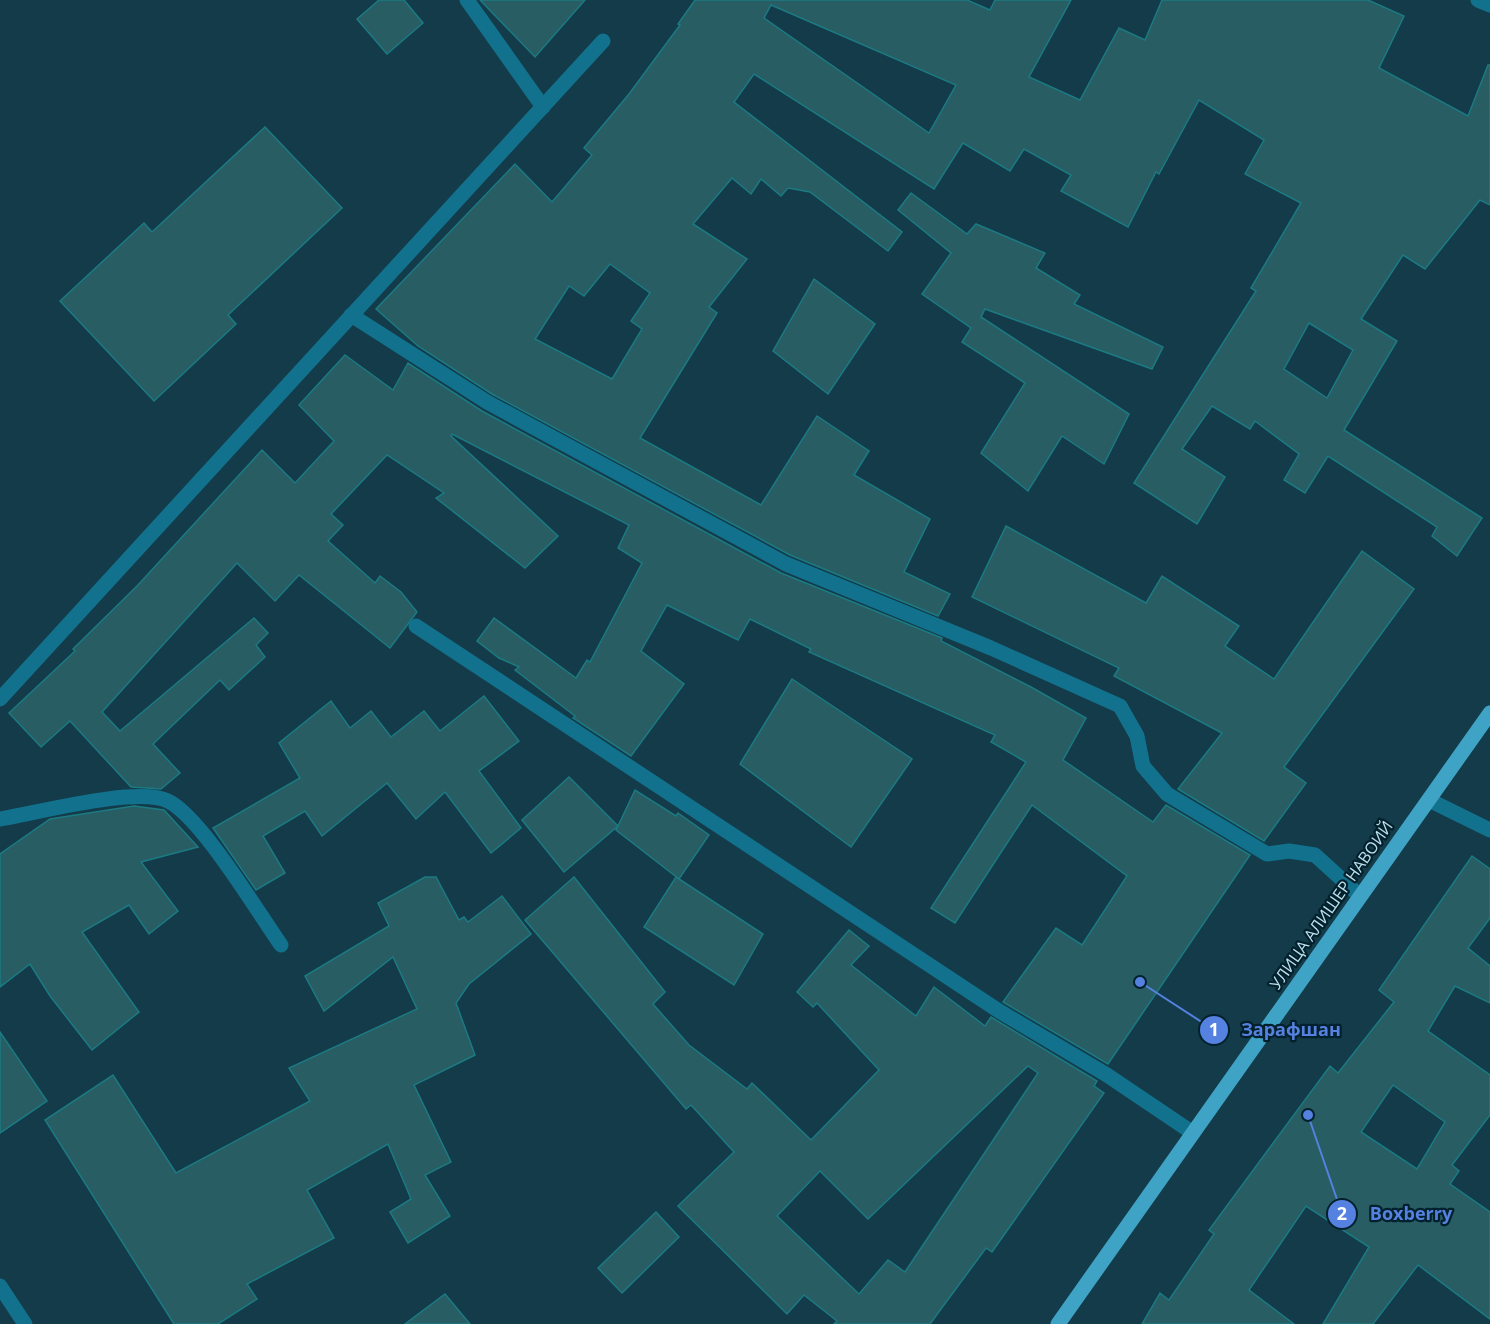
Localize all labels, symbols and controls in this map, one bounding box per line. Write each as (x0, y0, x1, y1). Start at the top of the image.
street label: УЛИЦА АЛИШЕР НАВОИЙ (1264, 816, 1398, 994)
callout: Зарафшан (1199, 1012, 1352, 1048)
text: 1 (1209, 1017, 1219, 1041)
text: Зарафшан (1241, 1017, 1341, 1041)
callout: Boxberry (1327, 1196, 1464, 1232)
text: 2 (1337, 1201, 1347, 1225)
text: Boxberry (1370, 1201, 1453, 1225)

